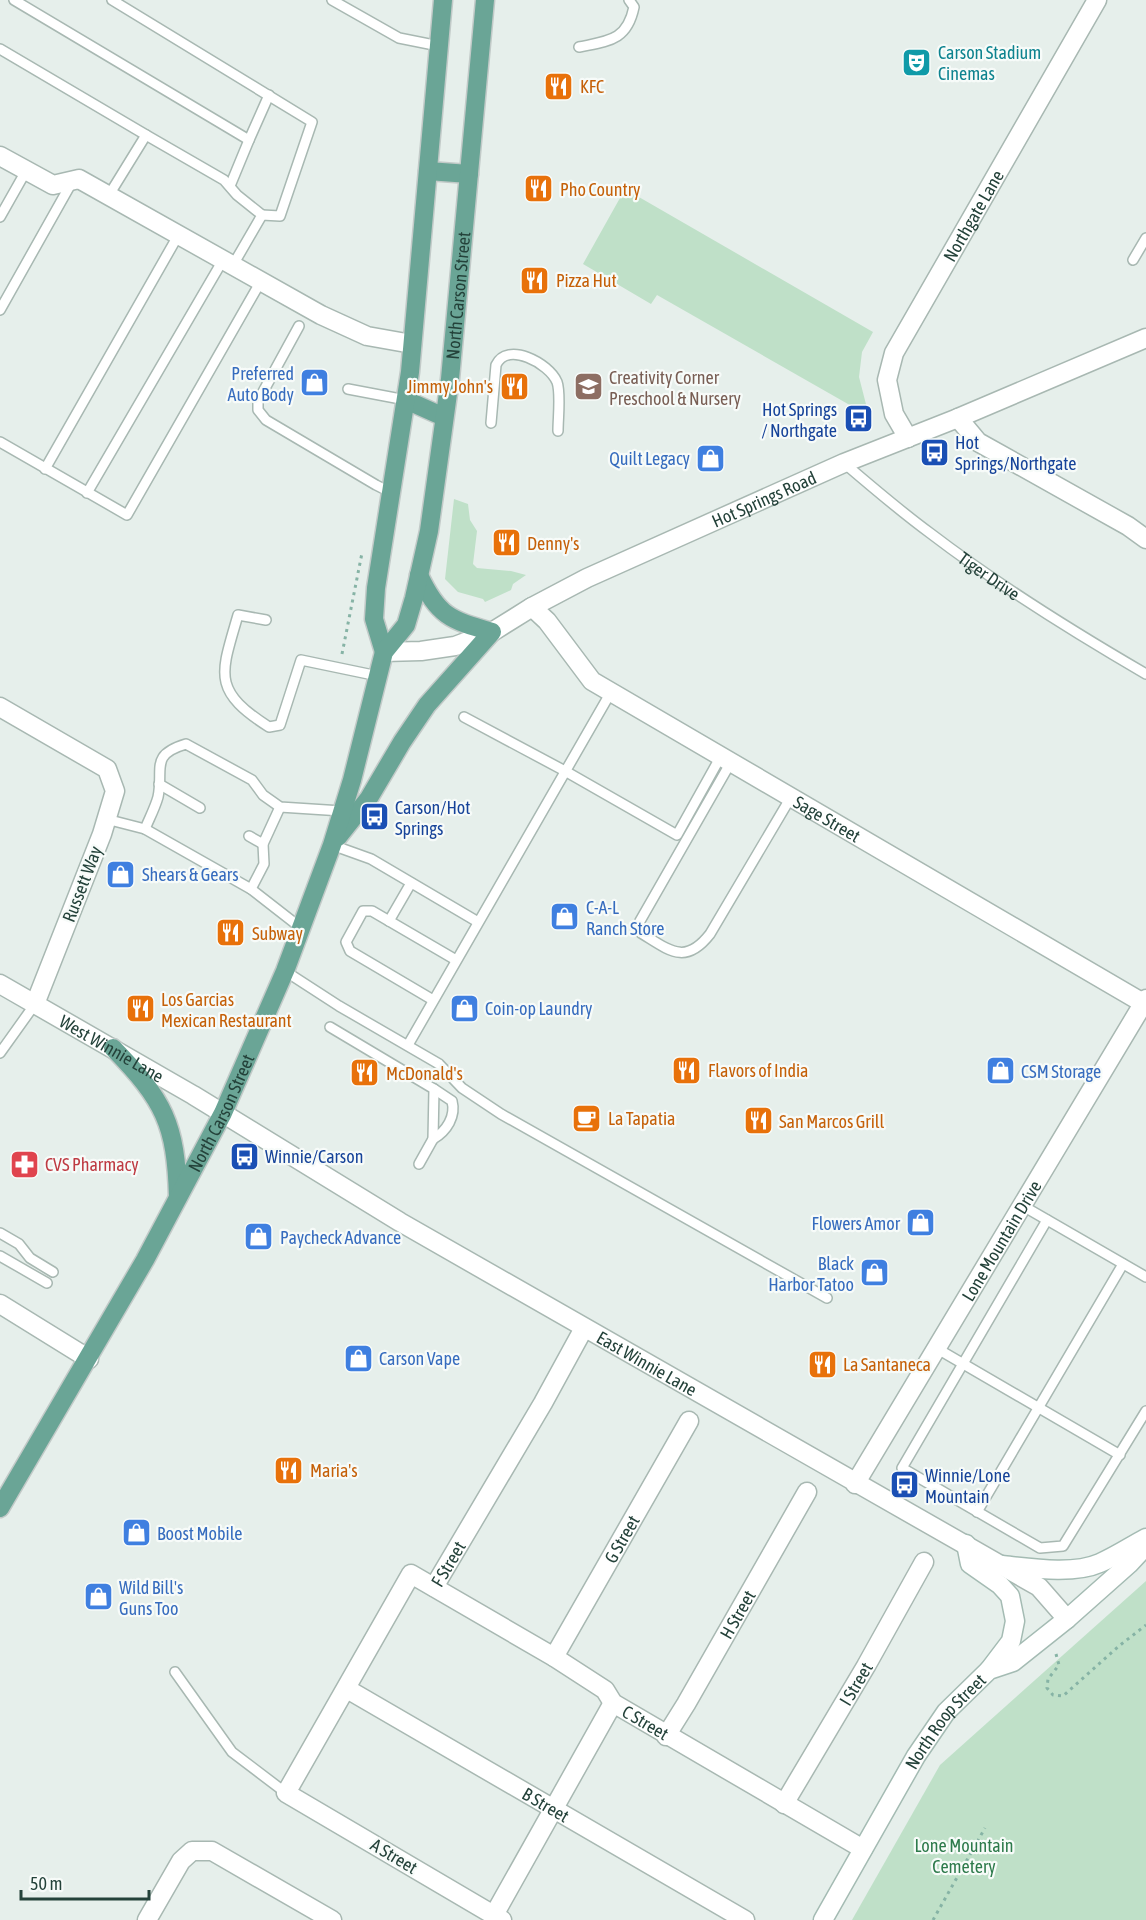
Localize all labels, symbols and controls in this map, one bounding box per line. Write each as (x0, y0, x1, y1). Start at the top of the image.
place label: Carson Stadium Cinemas (938, 42, 1041, 84)
theatre icon: Carson Stadium Cinemas (901, 46, 933, 78)
restaurant icon: KFC (543, 70, 575, 102)
place label: KFC (580, 76, 604, 97)
street label: Northgate Lane (939, 166, 1008, 265)
restaurant icon: Pho Country (523, 173, 555, 205)
place label: Pho Country (560, 179, 640, 200)
street label: North Carson Street (441, 231, 474, 360)
restaurant icon: Pizza Hut (519, 264, 551, 296)
place label: Pizza Hut (556, 270, 617, 291)
place label: Preferred Auto Body (228, 363, 294, 405)
shop icon: Preferred Auto Body (299, 367, 331, 399)
place label: Creativity Corner Preschool & Nursery (609, 367, 741, 409)
restaurant icon: Jimmy John's (498, 370, 530, 402)
school or university icon: Creativity Corner Preschool & Nursery (572, 371, 604, 403)
place label: Jimmy John's (407, 376, 493, 397)
place label: Hot Springs / Northgate (761, 399, 837, 441)
bus stop icon: Hot Springs / Northgate (842, 403, 874, 435)
place label: Hot Springs/Northgate (955, 432, 1077, 474)
bus stop icon: Hot Springs/Northgate (918, 436, 950, 468)
shop icon: Quilt Legacy (695, 442, 727, 474)
place label: Quilt Legacy (609, 448, 690, 469)
street label: Hot Springs Road (708, 466, 819, 531)
restaurant icon: Denny's (490, 527, 522, 559)
place label: Denny's (527, 533, 579, 554)
street label: Tiger Drive (954, 547, 1024, 604)
street label: Sage Street (790, 791, 864, 846)
place label: Carson/Hot Springs (395, 797, 471, 839)
bus stop icon: Carson/Hot Springs (358, 801, 390, 833)
street label: Russett Way (58, 843, 106, 925)
shop icon: Shears & Gears (105, 858, 137, 890)
place label: Shears & Gears (142, 864, 239, 885)
place label: C-A-L Ranch Store (586, 897, 664, 939)
shop icon: C-A-L Ranch Store (549, 901, 581, 933)
restaurant icon: Subway (215, 917, 247, 949)
place label: Subway (252, 923, 303, 944)
place label: Los Garcias Mexican Restaurant (161, 989, 292, 1031)
shop icon: Coin-op Laundry (448, 992, 480, 1024)
restaurant icon: Los Garcias Mexican Restaurant (124, 993, 156, 1025)
place label: Coin-op Laundry (485, 998, 592, 1019)
street label: West Winnie Lane (56, 1010, 168, 1086)
street label: North Carson Street (183, 1051, 258, 1175)
restaurant icon: Flavors of India (671, 1054, 703, 1086)
shop icon: CSM Storage (984, 1055, 1016, 1087)
restaurant icon: McDonald's (349, 1057, 381, 1089)
place label: Flavors of India (708, 1060, 808, 1081)
place label: CSM Storage (1021, 1061, 1101, 1082)
place label: McDonald's (386, 1063, 463, 1084)
cafe icon: La Tapatia (571, 1102, 603, 1134)
restaurant icon: San Marcos Grill (742, 1105, 774, 1137)
place label: La Tapatia (608, 1108, 675, 1129)
place label: San Marcos Grill (779, 1111, 885, 1132)
bus stop icon: Winnie/Carson (228, 1140, 260, 1172)
place label: Winnie/Carson (265, 1146, 363, 1167)
pharmacy icon: CVS Pharmacy (8, 1148, 40, 1180)
place label: CVS Pharmacy (45, 1154, 139, 1175)
street label: Lone Mountain Drive (957, 1176, 1045, 1304)
shop icon: Flowers Amor (905, 1207, 937, 1239)
place label: Flowers Amor (811, 1213, 901, 1234)
shop icon: Paycheck Advance (243, 1221, 275, 1253)
place label: Paycheck Advance (280, 1227, 401, 1248)
place label: Black Harbor Tatoo (768, 1253, 854, 1295)
shop icon: Black Harbor Tatoo (859, 1257, 891, 1289)
street label: East Winnie Lane (593, 1326, 701, 1400)
shop icon: Carson Vape (342, 1342, 374, 1374)
place label: Carson Vape (379, 1348, 460, 1369)
restaurant icon: La Santaneca (806, 1348, 838, 1380)
place label: La Santaneca (843, 1354, 931, 1375)
restaurant icon: Maria's (273, 1454, 305, 1486)
place label: Maria's (310, 1460, 358, 1481)
place label: Winnie/Lone Mountain (925, 1465, 1010, 1507)
bus stop icon: Winnie/Lone Mountain (888, 1469, 920, 1501)
street label: G Street (600, 1511, 643, 1567)
shop icon: Boost Mobile (120, 1517, 152, 1549)
place label: Boost Mobile (157, 1523, 242, 1544)
street label: F Street (426, 1537, 469, 1590)
place label: Wild Bill's Guns Too (119, 1577, 183, 1619)
shop icon: Wild Bill's Guns Too (82, 1581, 114, 1613)
street label: H Street (715, 1586, 759, 1642)
street label: I Street (835, 1658, 877, 1709)
street label: North Roop Street (900, 1669, 990, 1773)
street label: C Street (619, 1700, 673, 1744)
street label: B Street (519, 1783, 573, 1826)
street label: A Street (367, 1834, 421, 1878)
park label: Lone Mountain Cemetery (914, 1835, 1014, 1877)
scale bar (21, 1863, 148, 1901)
text: 50 m (30, 1873, 62, 1894)

